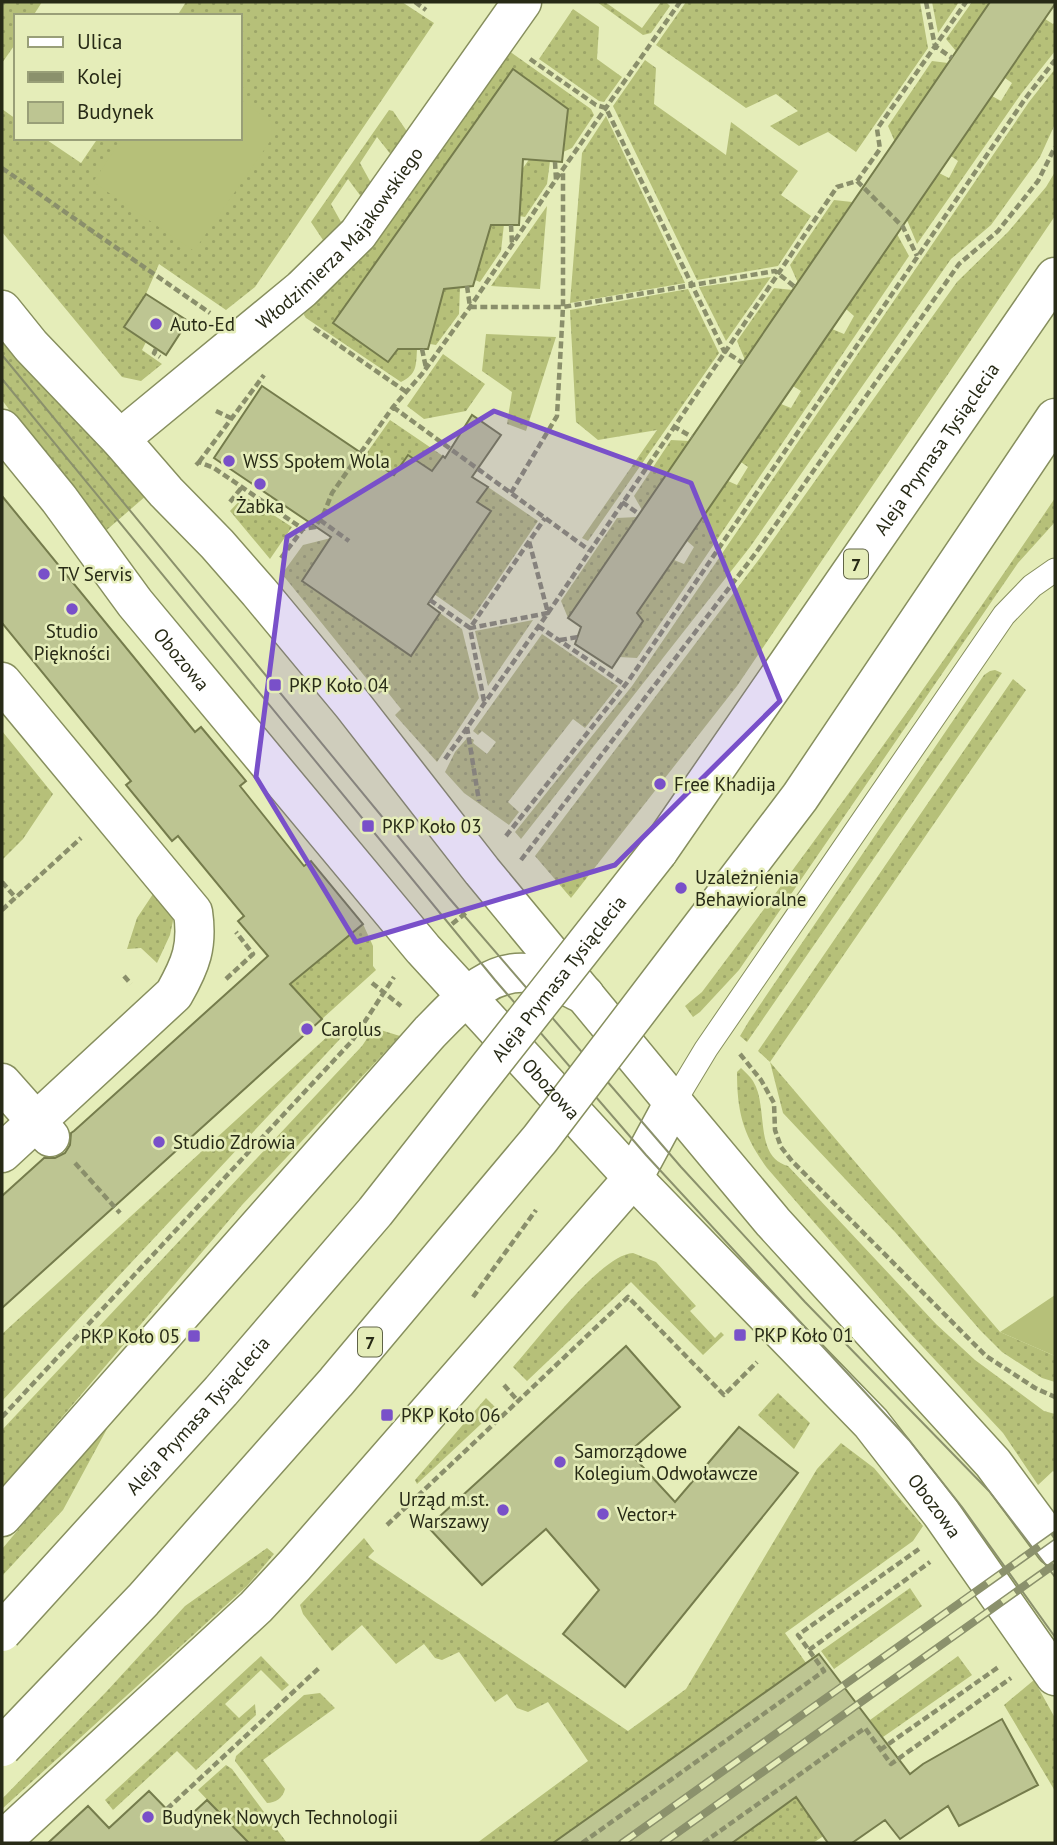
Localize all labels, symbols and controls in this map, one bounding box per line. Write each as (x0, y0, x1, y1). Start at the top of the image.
legend (14, 14, 242, 140)
text: Ulica (77, 28, 122, 55)
text: Kolej (77, 63, 122, 90)
text: Budynek (77, 98, 154, 125)
street label: Włodzimierza Majakowskiego (251, 142, 428, 334)
place label: Auto-Ed (170, 312, 235, 336)
marker: Auto-Ed (148, 316, 164, 332)
street label: Aleja Prymasa Tysiąclecia (869, 358, 1004, 540)
place label: WSS Społem Wola (243, 449, 390, 473)
marker: WSS Społem Wola (221, 453, 237, 469)
marker: Żabka (252, 476, 268, 492)
place label: Żabka (236, 494, 284, 518)
road number: 7 (844, 550, 868, 578)
place label: TV Servis (58, 562, 132, 586)
marker: TV Servis (36, 566, 52, 582)
marker: Studio Piękności (64, 601, 80, 617)
place label: Studio Piękności (34, 619, 110, 665)
street label: Obozowa (149, 623, 215, 695)
place label: PKP Koło 04 (289, 673, 389, 697)
marker: PKP Koło 04 (267, 677, 283, 693)
place label: Free Khadija (674, 772, 776, 796)
marker: Free Khadija (652, 776, 668, 792)
place label: PKP Koło 03 (382, 814, 482, 838)
marker: PKP Koło 03 (360, 818, 376, 834)
place label: Uzależnienia Behawioralne (695, 865, 806, 911)
marker: Uzależnienia Behawioralne (673, 880, 689, 896)
street label: Aleja Prymasa Tysiąclecia (486, 891, 631, 1066)
place label: Carolus (321, 1017, 381, 1041)
marker: Carolus (299, 1021, 315, 1037)
street label: Obozowa (517, 1053, 585, 1124)
place label: Studio Zdrowia (173, 1130, 295, 1154)
marker: Studio Zdrowia (151, 1134, 167, 1150)
place label: PKP Koło 01 (754, 1323, 854, 1347)
place label: PKP Koło 05 (80, 1324, 180, 1348)
marker: PKP Koło 01 (732, 1327, 748, 1343)
marker: PKP Koło 05 (186, 1328, 202, 1344)
road number: 7 (358, 1328, 382, 1357)
street label: Aleja Prymasa Tysiąclecia (121, 1331, 275, 1500)
place label: PKP Koło 06 (401, 1403, 501, 1427)
marker: PKP Koło 06 (379, 1407, 395, 1423)
place label: Samorządowe Kolegium Odwoławcze (574, 1439, 758, 1485)
marker: Samorządowe Kolegium Odwoławcze (552, 1454, 568, 1470)
street label: Obozowa (903, 1469, 967, 1543)
place label: Urząd m.st. Warszawy (399, 1487, 489, 1533)
marker: Urząd m.st. Warszawy (495, 1502, 511, 1518)
place label: Vector+ (616, 1502, 677, 1526)
marker: Vector+ (595, 1506, 611, 1522)
place label: Budynek Nowych Technologii (162, 1805, 398, 1829)
marker: Budynek Nowych Technologii (140, 1809, 156, 1825)

